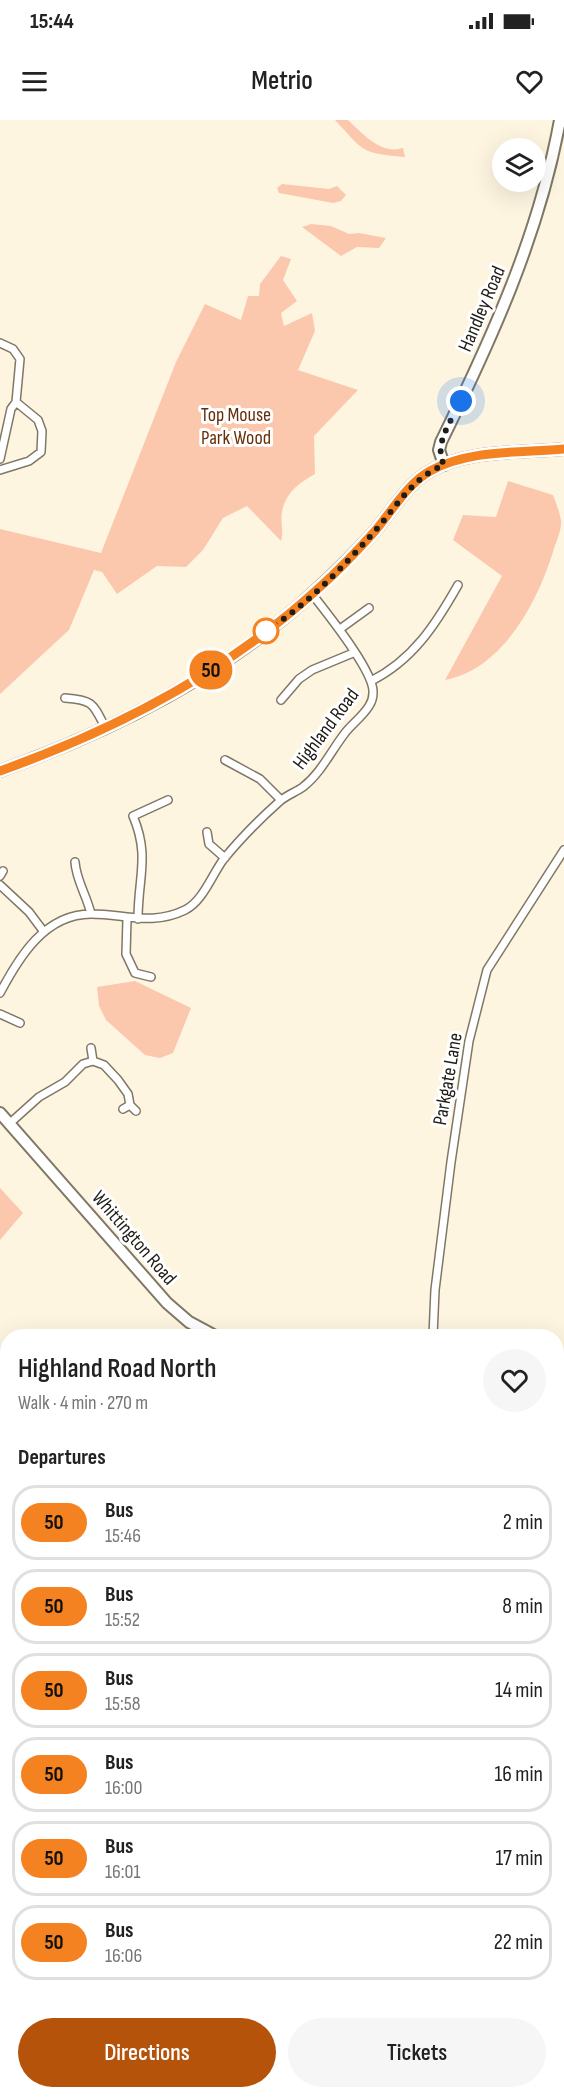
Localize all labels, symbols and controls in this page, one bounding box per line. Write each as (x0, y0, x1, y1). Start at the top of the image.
text: 15:44 (30, 8, 74, 35)
icon: menu (18, 65, 51, 98)
text: Metrio (251, 65, 313, 97)
icon: heart (513, 65, 546, 98)
map controls (492, 138, 546, 192)
button: layers (492, 138, 546, 192)
street label: Handley Road (453, 263, 511, 355)
your location (446, 386, 476, 416)
park label: Top Mouse Park Wood (201, 403, 271, 450)
unlabelled marker (253, 618, 279, 644)
line badge: 50 (184, 650, 238, 690)
text: 50 (201, 658, 221, 683)
street label: Highland Road (288, 684, 364, 774)
street label: Parkgate Lane (428, 1031, 468, 1127)
street label: Whittington Road (87, 1186, 181, 1290)
button: heart (483, 1349, 546, 1412)
text: Highland Road North (18, 1352, 216, 1385)
text: Walk · 4 min · 270 m (18, 1391, 148, 1415)
text: Departures (18, 1444, 106, 1471)
text: Bus (105, 1497, 134, 1524)
text: 2 min (503, 1509, 543, 1536)
text: 50 (44, 1510, 64, 1535)
text: 15:46 (105, 1524, 141, 1548)
text: Bus (105, 1581, 134, 1608)
text: 8 min (502, 1593, 543, 1620)
text: 50 (44, 1594, 64, 1619)
text: 15:52 (105, 1608, 140, 1632)
text: Bus (105, 1665, 134, 1692)
text: 14 min (495, 1677, 543, 1704)
text: 50 (44, 1678, 64, 1703)
text: 15:58 (105, 1692, 141, 1716)
text: Bus (105, 1749, 134, 1776)
text: 16 min (495, 1761, 543, 1788)
text: 50 (44, 1762, 64, 1787)
text: 16:00 (105, 1776, 142, 1800)
text: Bus (105, 1833, 134, 1860)
text: 17 min (495, 1845, 543, 1872)
text: 50 (44, 1846, 64, 1871)
text: 16:01 (105, 1860, 140, 1884)
text: Bus (105, 1917, 134, 1944)
text: 22 min (494, 1929, 543, 1956)
text: 50 (44, 1930, 64, 1955)
text: 16:06 (105, 1944, 142, 1968)
button: Directions (18, 2018, 276, 2087)
button: Tickets (288, 2018, 546, 2087)

